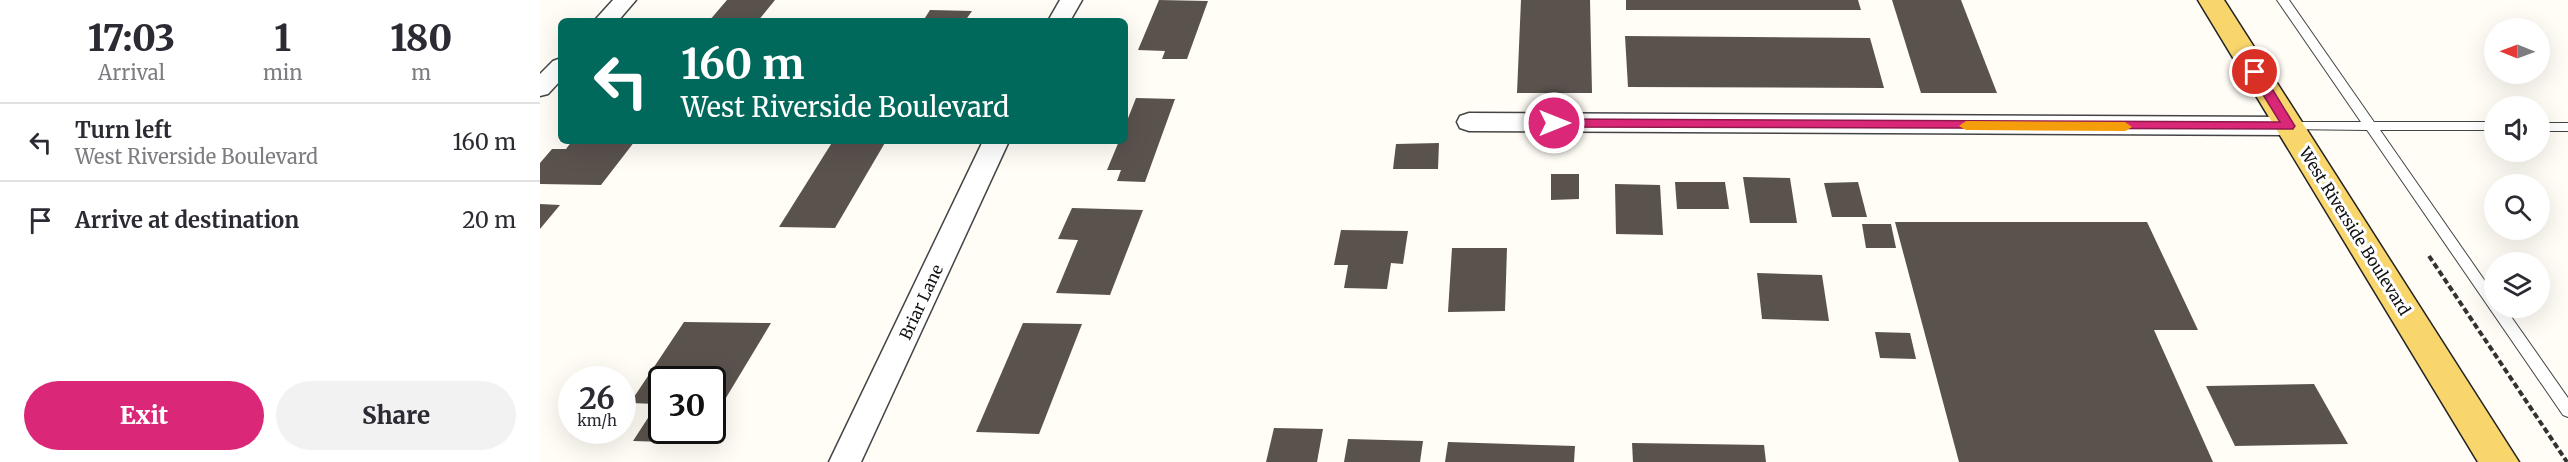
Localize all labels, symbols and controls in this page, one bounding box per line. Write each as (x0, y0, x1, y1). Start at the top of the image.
text: 17:03 (88, 16, 175, 61)
text: 1 (274, 16, 291, 61)
text: 180 (390, 16, 452, 61)
north arrow (2484, 18, 2550, 84)
map controls (2484, 18, 2550, 318)
text: 160 m (681, 38, 805, 90)
icon: left (582, 42, 660, 120)
pin (2229, 46, 2280, 97)
icon: arrive (2238, 55, 2271, 88)
text: Arrival (98, 60, 165, 85)
text: min (263, 60, 302, 85)
text: m (411, 60, 431, 85)
text: West Riverside Boulevard (681, 90, 1009, 124)
position arrow (1522, 91, 1586, 155)
button: sound (2484, 96, 2550, 162)
text: Turn left (75, 116, 172, 144)
icon: left (24, 126, 57, 159)
text: 160 m (452, 128, 516, 156)
street label: West Riverside Boulevard (2294, 142, 2415, 319)
text: West Riverside Boulevard (75, 144, 318, 169)
button: search (2484, 174, 2550, 240)
icon: arrive (24, 204, 57, 237)
text: Arrive at destination (75, 206, 299, 234)
text: 20 m (462, 206, 516, 234)
button: layers (2484, 252, 2550, 318)
street label: Briar Lane (895, 261, 947, 343)
speed limit sign: 30 (648, 366, 726, 444)
text: 26 (579, 379, 615, 417)
button: Exit (24, 381, 264, 450)
button: Share (276, 381, 516, 450)
text: km/h (577, 411, 617, 430)

